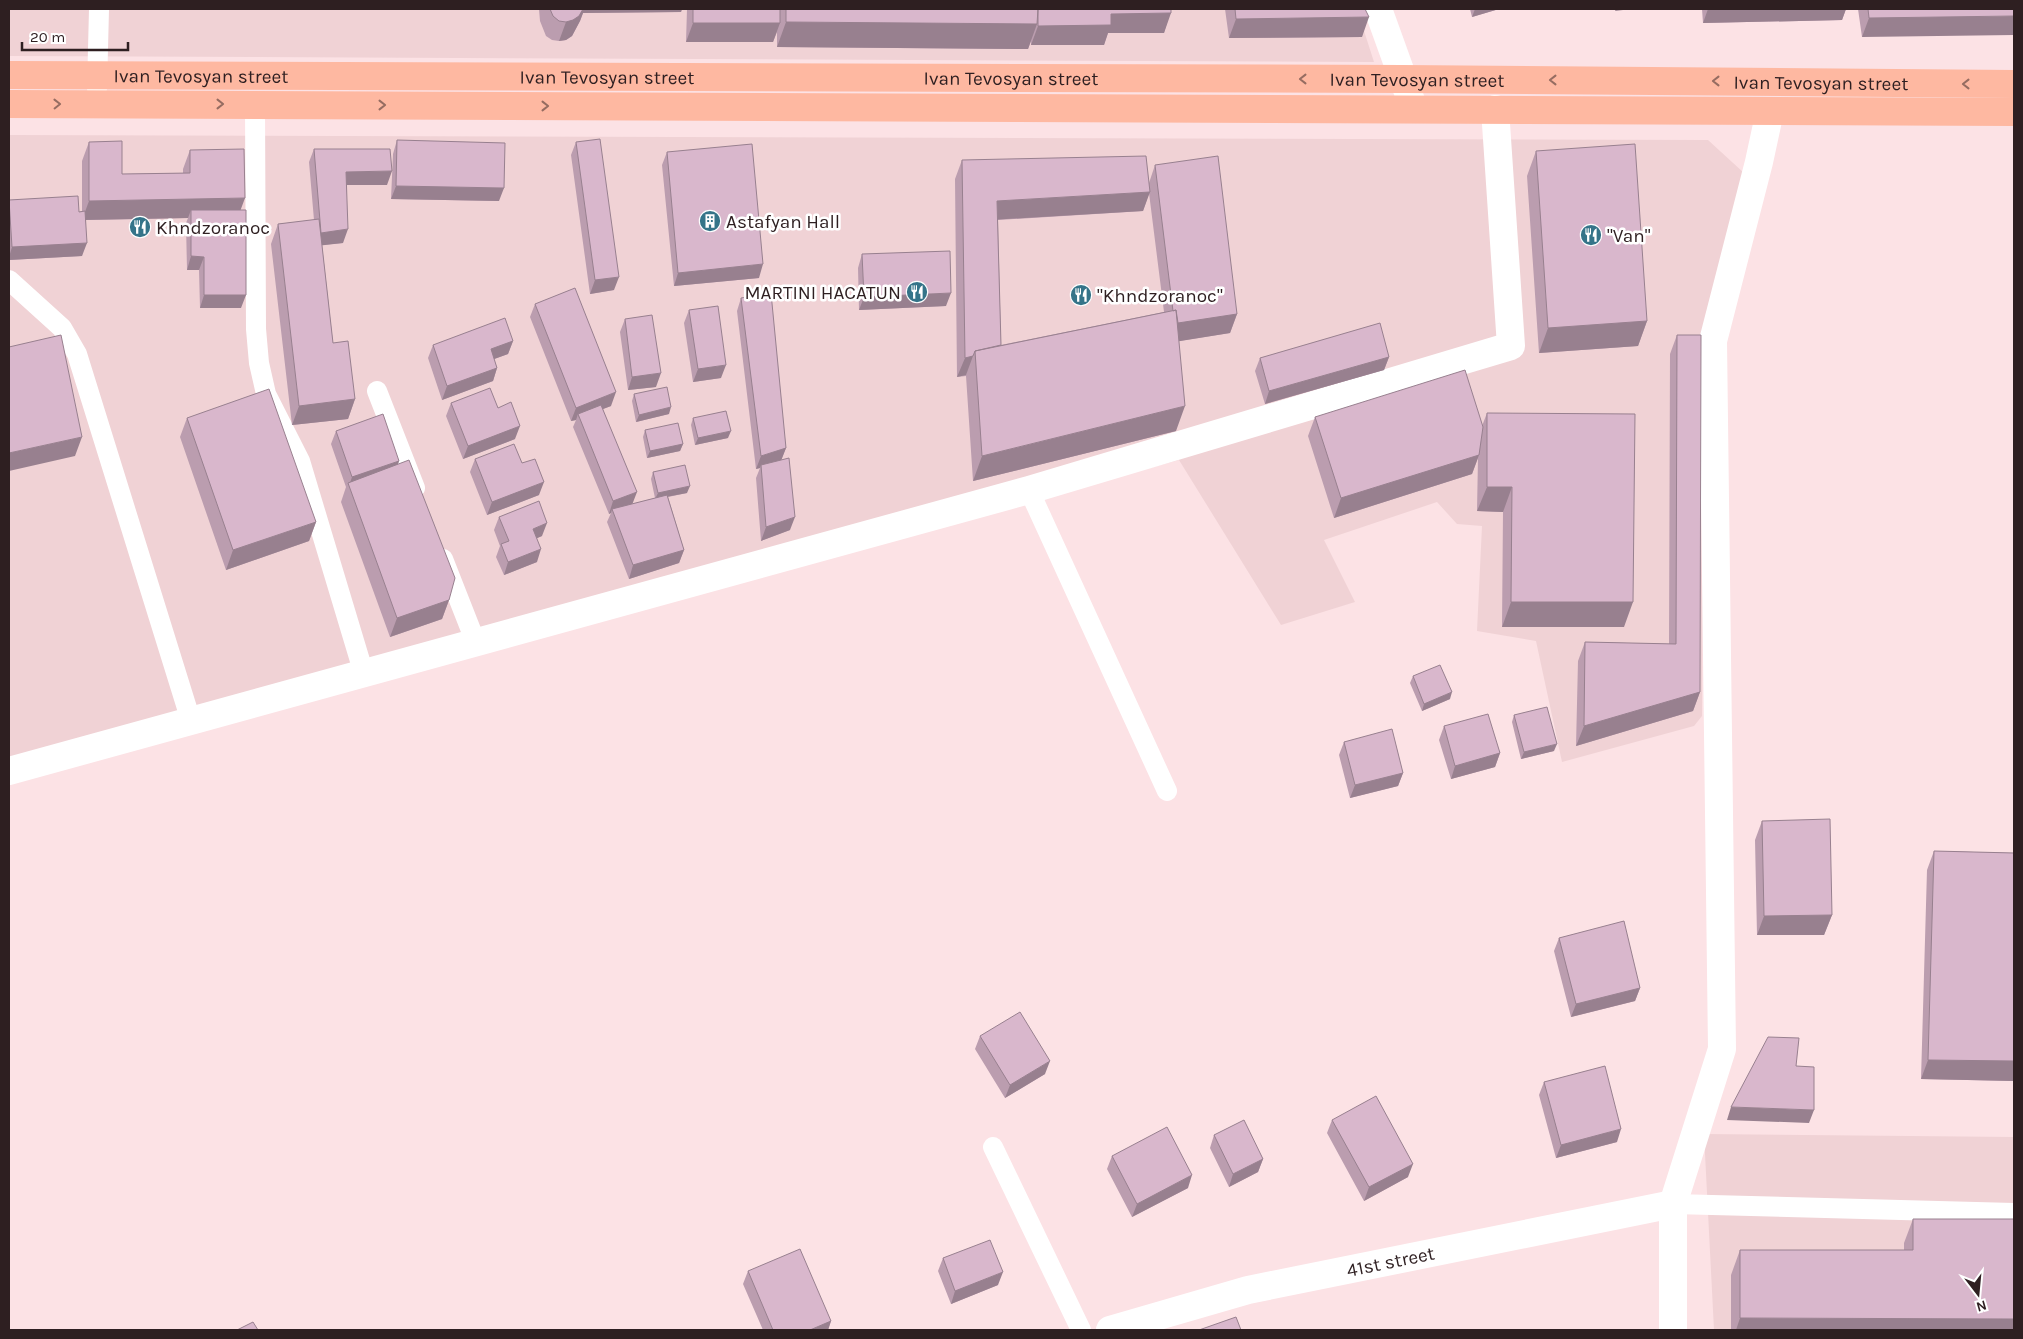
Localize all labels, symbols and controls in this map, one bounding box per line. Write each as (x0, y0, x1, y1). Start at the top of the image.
scale bar (22, 20, 129, 52)
text: 20 m (30, 28, 65, 46)
street label: Ivan Tevosyan street (114, 65, 288, 88)
street label: Ivan Tevosyan street (520, 66, 694, 89)
street label: Ivan Tevosyan street (924, 68, 1098, 90)
street label: Ivan Tevosyan street (1330, 69, 1504, 92)
street label: Ivan Tevosyan street (1733, 72, 1908, 95)
one-way arrow (1299, 74, 1306, 84)
one-way arrow (1549, 75, 1556, 85)
one-way arrow (1711, 76, 1719, 87)
one-way arrow (1961, 78, 1969, 89)
one-way arrow (54, 99, 62, 109)
one-way arrow (216, 99, 224, 109)
one-way arrow (379, 100, 387, 110)
one-way arrow (542, 101, 549, 111)
building icon: Astafyan Hall (698, 209, 722, 233)
place label: Astafyan Hall (726, 211, 840, 233)
restaurant icon: Khndzoranoc (128, 215, 152, 239)
place label: Khndzoranoc (156, 217, 270, 239)
restaurant icon: "Van" (1579, 223, 1603, 247)
place label: "Van" (1607, 225, 1651, 247)
restaurant icon: MARTINI HACATUN (905, 280, 929, 304)
place label: MARTINI HACATUN (744, 282, 901, 304)
restaurant icon: "Khndzoranoc" (1069, 283, 1093, 307)
place label: "Khndzoranoc" (1097, 285, 1223, 307)
street label: 41st street (1345, 1243, 1437, 1282)
north arrow (1953, 1269, 2003, 1319)
text: N (1974, 1296, 1989, 1316)

